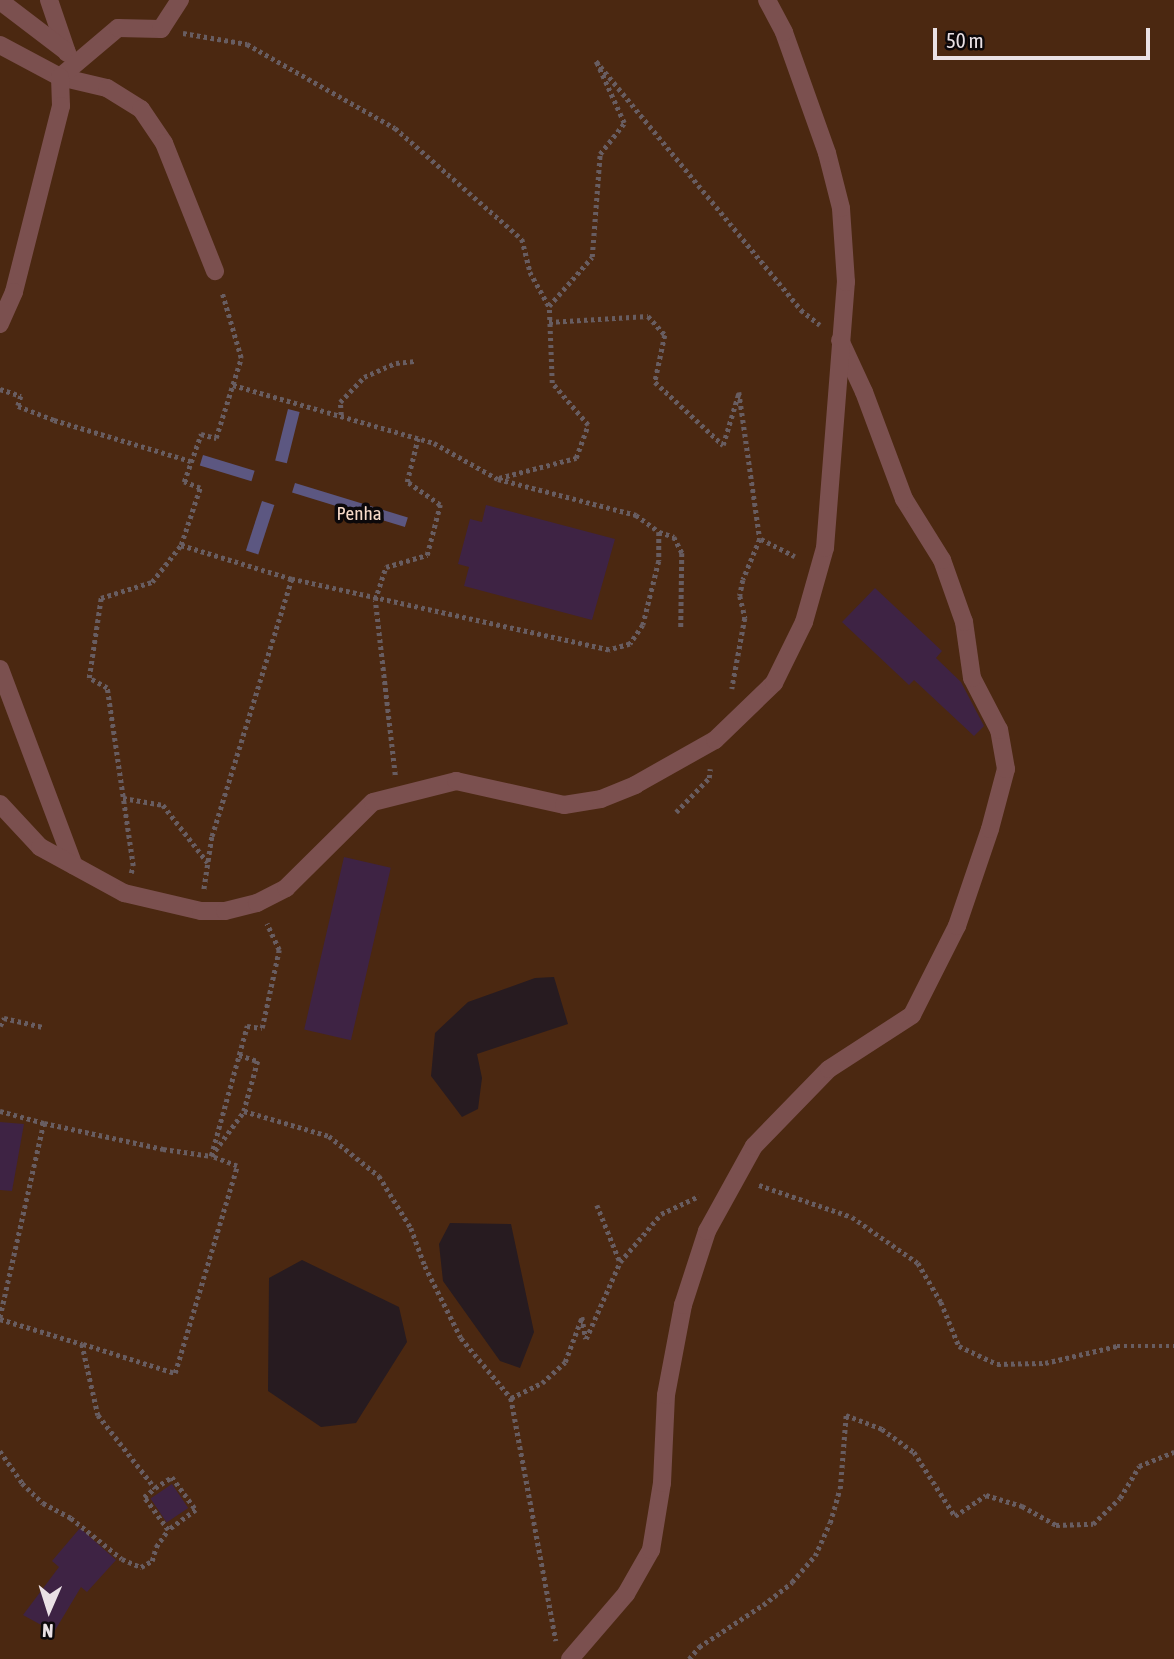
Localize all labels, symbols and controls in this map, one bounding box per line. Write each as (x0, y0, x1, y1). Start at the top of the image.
scale bar (936, 14, 1153, 58)
text: 50 m (946, 28, 984, 52)
park label: Penha (336, 503, 382, 525)
north arrow (14, 1575, 84, 1645)
text: N (42, 1620, 54, 1642)

